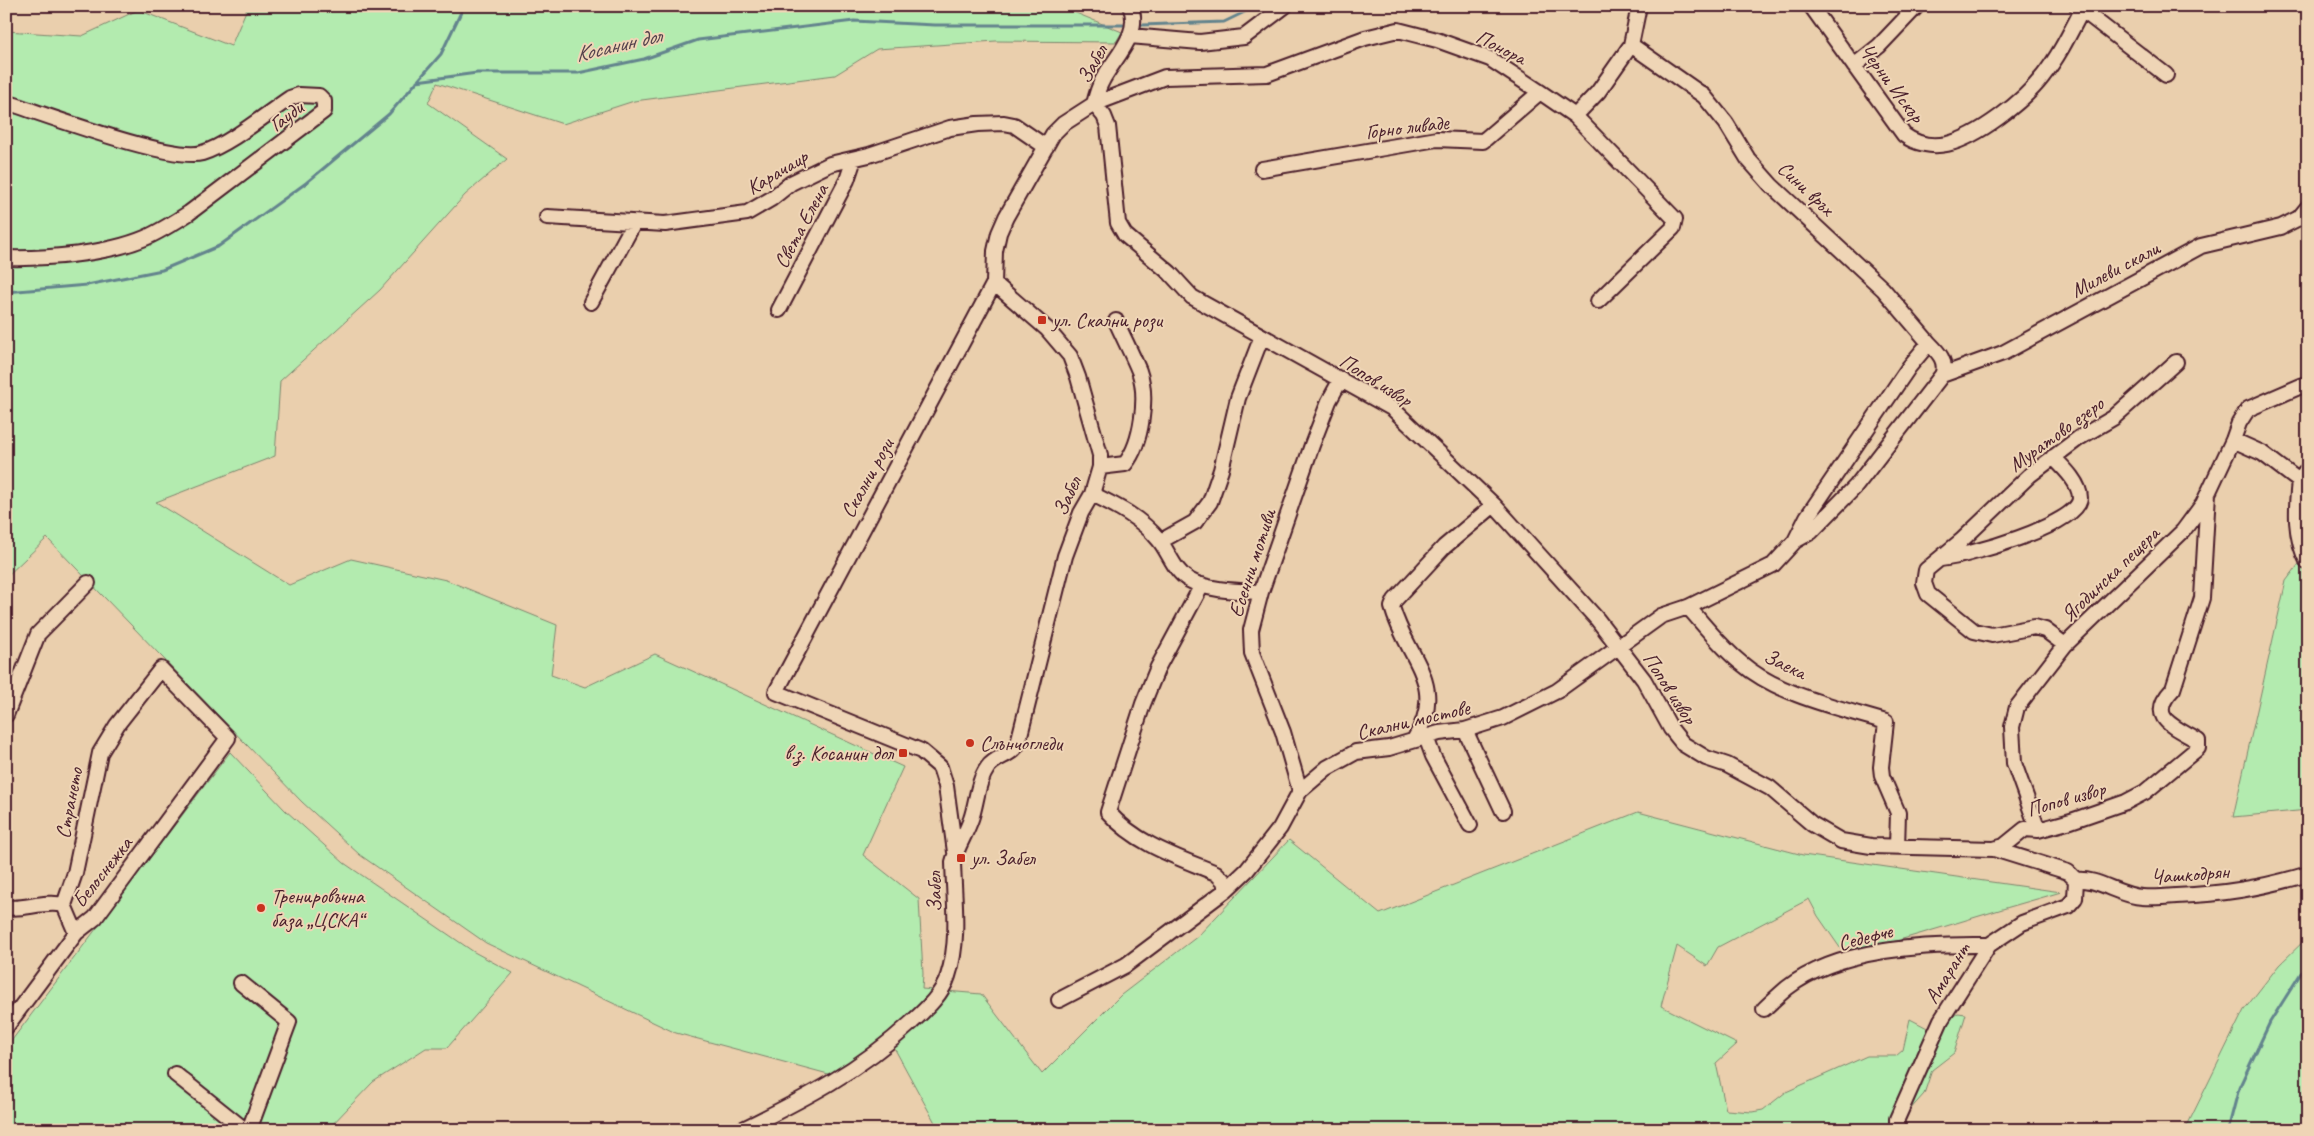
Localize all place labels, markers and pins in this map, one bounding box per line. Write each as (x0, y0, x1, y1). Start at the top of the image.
place label: ул. Скални рози (1050, 307, 1163, 333)
marker: ул. Скални рози (1036, 314, 1048, 326)
place label: Слънчогледи (980, 730, 1064, 756)
marker: Слънчогледи (964, 737, 976, 749)
place label: в.з. Косанин дол (785, 740, 895, 767)
marker: в.з. Косанин дол (897, 747, 909, 759)
place label: ул. Забел (969, 845, 1037, 871)
marker: ул. Забел (955, 852, 967, 864)
place label: Тренировъчна база „ЦСКА“ (271, 883, 367, 933)
marker: Тренировъчна база „ЦСКА“ (255, 902, 267, 914)

